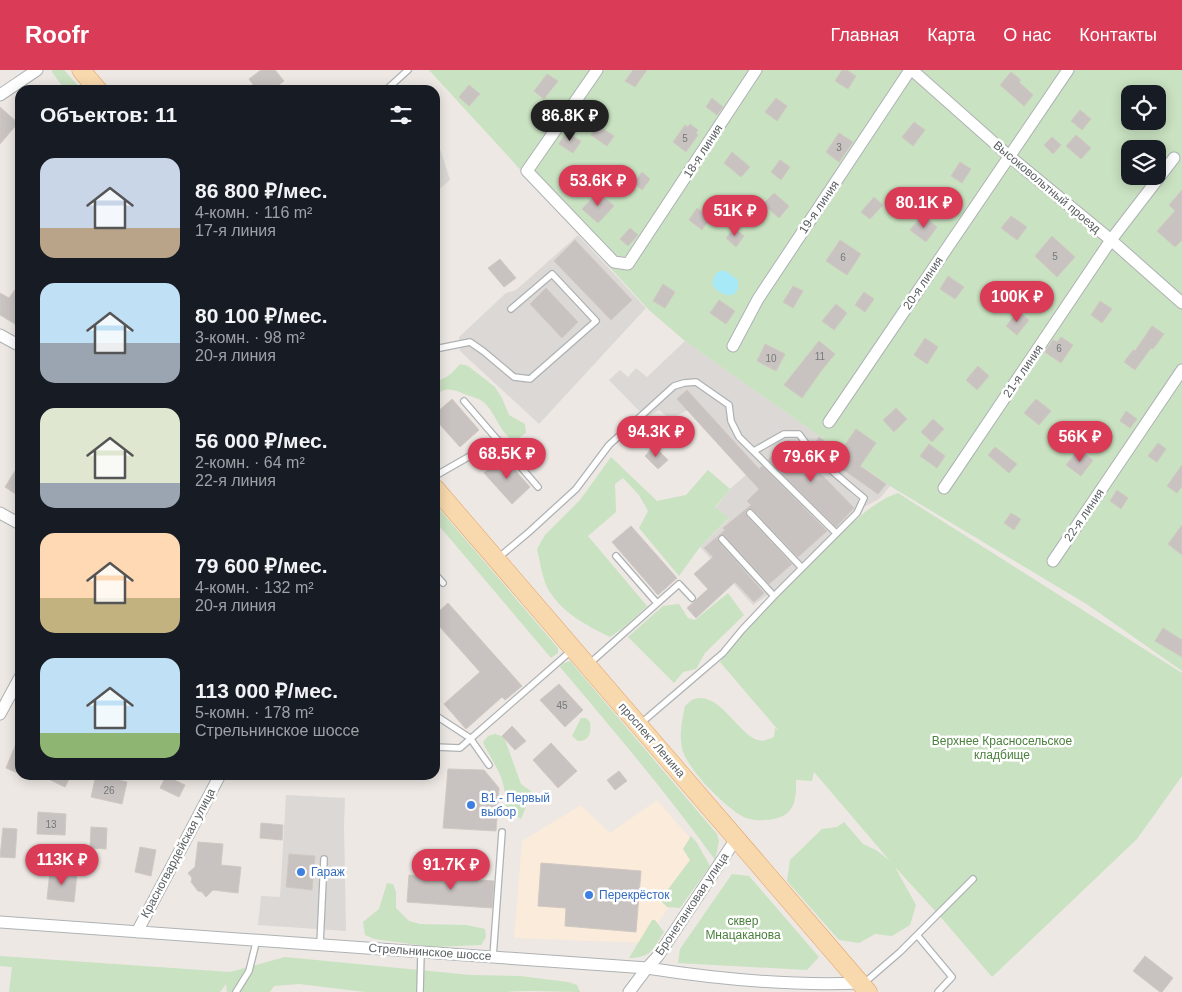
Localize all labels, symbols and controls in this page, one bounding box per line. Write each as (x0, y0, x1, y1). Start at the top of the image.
text: Roofr (25, 21, 89, 48)
text: Главная (831, 25, 899, 45)
text: Карта (927, 25, 975, 45)
text: О нас (1003, 25, 1051, 45)
text: Контакты (1079, 25, 1157, 45)
map controls (1121, 85, 1166, 185)
button: locate (1121, 85, 1166, 130)
pin: 86.8K ₽ (524, 100, 616, 142)
icon: filters (387, 101, 415, 129)
text: Объектов: 11 (40, 103, 177, 126)
text: 86.8K ₽ (542, 107, 598, 124)
street label: 18-я линия (681, 122, 725, 180)
house number: 5 (682, 133, 688, 144)
street label: Высоковольтный проезд (991, 138, 1103, 236)
button: layers (1121, 140, 1166, 185)
house number: 3 (836, 142, 842, 153)
pin: 53.6K ₽ (552, 164, 644, 207)
text: 53.6K ₽ (570, 172, 626, 189)
icon: home (80, 178, 140, 238)
street label: 19-я линия (796, 178, 842, 236)
text: 86 800 ₽/мес. (195, 179, 328, 202)
pin: 80.1K ₽ (878, 186, 970, 229)
pin: 51K ₽ (700, 194, 770, 237)
text: 80.1K ₽ (896, 194, 952, 211)
text: 51K ₽ (713, 202, 757, 219)
text: 4-комн. · 116 m² (195, 204, 312, 221)
text: 17-я линия (195, 222, 276, 239)
house number: 5 (1052, 251, 1058, 262)
house number: 6 (840, 252, 846, 263)
street label: 20-я линия (900, 254, 946, 312)
pin: 100K ₽ (976, 280, 1058, 323)
text: 100K ₽ (991, 288, 1043, 305)
icon: home (80, 303, 140, 363)
text: 80 100 ₽/мес. (195, 304, 328, 327)
text: 3-комн. · 98 m² (195, 329, 305, 346)
street label: 21-я линия (1000, 342, 1046, 400)
house number: 6 (1056, 343, 1062, 354)
text: 20-я линия (195, 347, 276, 364)
house number: 11 (815, 351, 826, 362)
house number: 10 (765, 353, 777, 364)
pin: 94.3K ₽ (610, 416, 702, 458)
pin: 56K ₽ (1045, 420, 1115, 463)
text: 94.3K ₽ (628, 423, 684, 440)
icon: home (80, 428, 140, 488)
text: 56K ₽ (1058, 428, 1102, 445)
text: 56 000 ₽/мес. (195, 429, 328, 452)
pin: 68.5K ₽ (461, 438, 553, 480)
pin: 79.6K ₽ (765, 440, 857, 483)
text: 68.5K ₽ (479, 445, 535, 462)
text: 79.6K ₽ (783, 448, 839, 465)
text: 2-комн. · 64 m² (195, 454, 305, 471)
text: 22-я линия (195, 472, 276, 489)
street label: 22-я линия (1061, 486, 1107, 544)
icon: home (80, 553, 140, 613)
text: 79 600 ₽/мес. (195, 554, 328, 577)
text: 4-комн. · 132 m² (195, 579, 314, 596)
text: 20-я линия (195, 597, 276, 614)
icon: home (80, 678, 140, 738)
text: 113 000 ₽/мес. (195, 679, 338, 702)
house number: 45 (556, 700, 568, 711)
street label: проспект Ленина (616, 700, 688, 780)
text: 5-комн. · 178 m² (195, 704, 314, 721)
text: Стрельнинское шоссе (195, 722, 359, 739)
park label: Верхнее Красносельское кладбище (932, 734, 1073, 762)
house number: 26 (103, 785, 115, 796)
street label: Красногвардейская улица (138, 786, 218, 920)
place label: В1 - Первый выбор (481, 791, 550, 819)
marker: В1 - Первый выбор (465, 799, 477, 811)
house number: 13 (45, 819, 57, 830)
pin: 113K ₽ (21, 844, 103, 886)
pin: 91.7K ₽ (405, 848, 497, 891)
street label: Бронетанковая улица (652, 850, 732, 958)
text: 113K ₽ (36, 851, 88, 868)
text: 91.7K ₽ (423, 856, 479, 873)
place label: Гараж (311, 865, 345, 879)
marker: Гараж (295, 866, 307, 878)
place label: Перекрёсток (599, 888, 670, 902)
marker: Перекрёсток (583, 889, 595, 901)
park label: сквер Мнацаканова (705, 914, 781, 942)
street label: Стрельнинское шоссе (368, 941, 492, 963)

